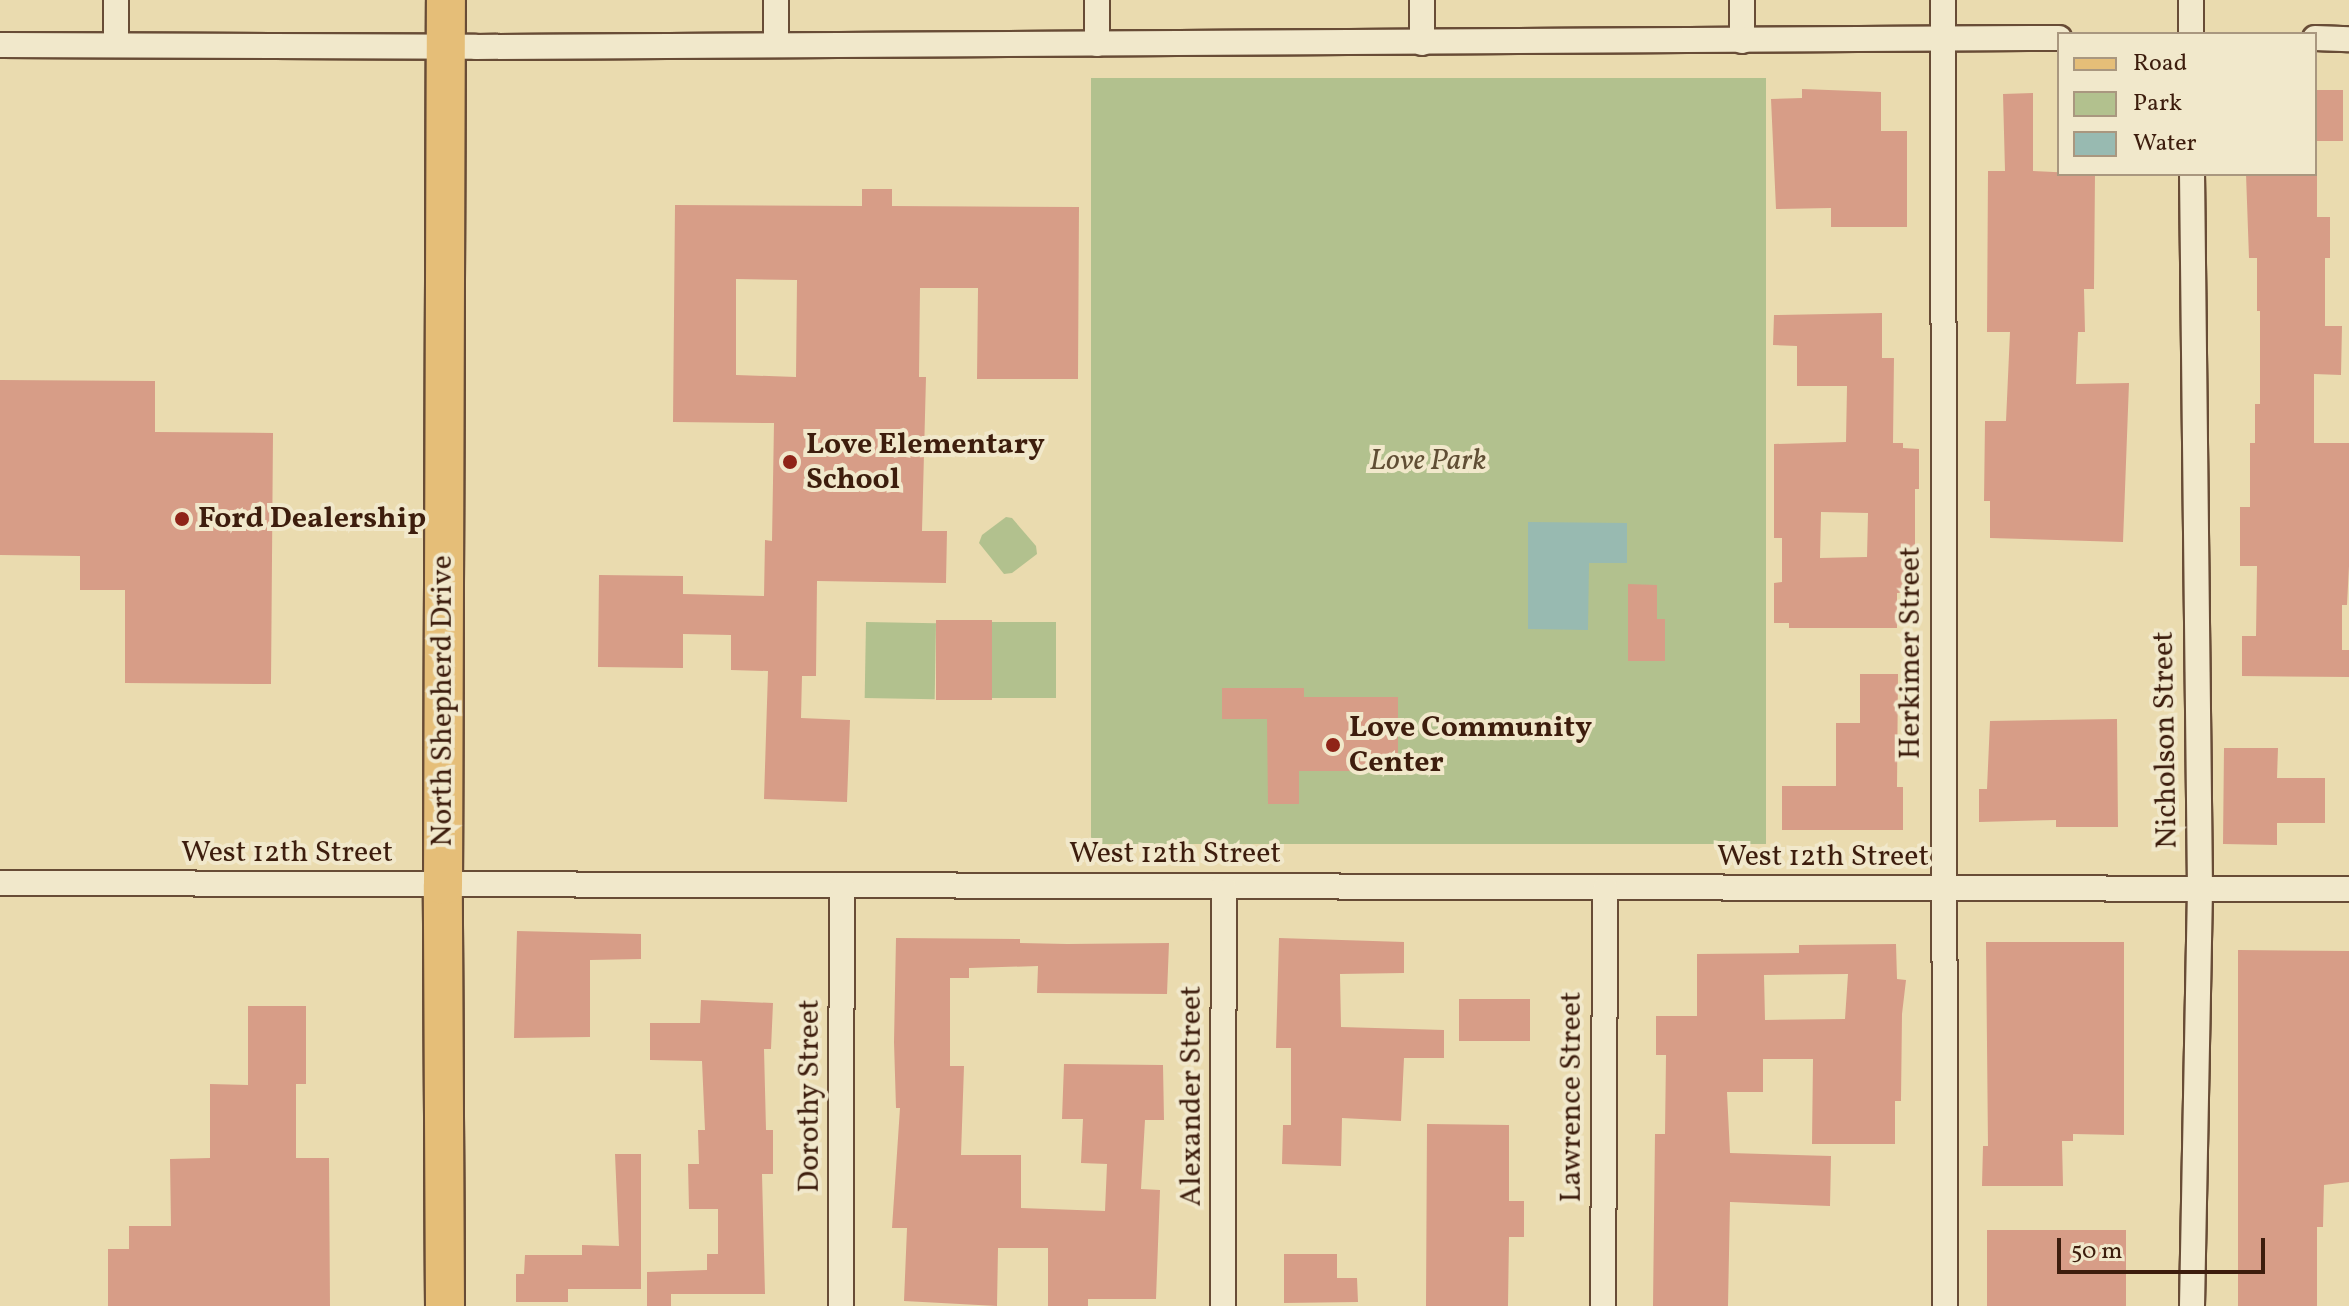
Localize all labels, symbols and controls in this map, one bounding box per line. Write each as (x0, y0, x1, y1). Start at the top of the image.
legend (2057, 32, 2317, 176)
text: Road (2133, 47, 2187, 81)
text: Park (2133, 87, 2182, 121)
text: Water (2133, 127, 2197, 161)
place label: Love Elementary School (806, 427, 1045, 498)
park label: Love Park (1370, 443, 1486, 479)
marker: Love Elementary School (781, 453, 799, 471)
place label: Ford Dealership (198, 501, 426, 537)
marker: Ford Dealership (173, 510, 191, 528)
street label: Herkimer Street (1893, 547, 1929, 759)
street label: North Shepherd Drive (425, 555, 461, 847)
street label: Nicholson Street (2146, 631, 2186, 849)
place label: Love Community Center (1349, 710, 1592, 780)
marker: Love Community Center (1324, 736, 1342, 754)
street label: West 12th Street (181, 835, 393, 871)
street label: West 12th Street (1069, 836, 1281, 872)
street label: West 12th Street (1717, 839, 1929, 875)
street label: Alexander Street (1174, 985, 1210, 1207)
street label: Lawrence Street (1554, 991, 1590, 1203)
street label: Dorothy Street (792, 999, 828, 1193)
scale bar (2061, 1222, 2269, 1272)
text: 50 m (2071, 1235, 2123, 1269)

